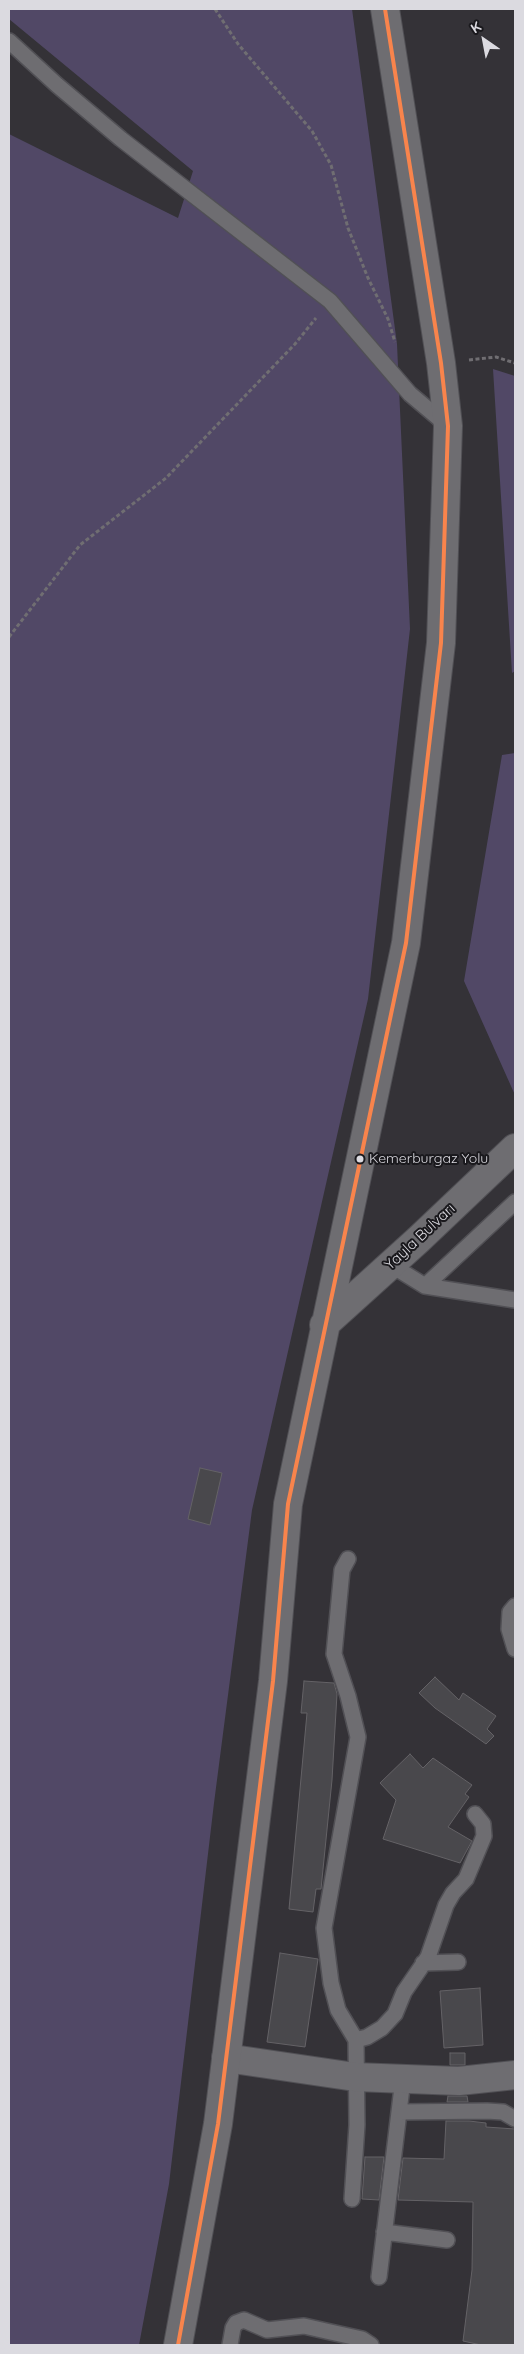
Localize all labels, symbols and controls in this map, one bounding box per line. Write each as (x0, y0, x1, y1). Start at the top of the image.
north arrow (459, 15, 509, 65)
text: K (467, 17, 485, 37)
place label: Kemerburgaz Yolu (369, 1151, 488, 1167)
marker: Kemerburgaz Yolu (355, 1154, 365, 1164)
street label: Yayla Bulvarı (381, 1200, 459, 1274)

